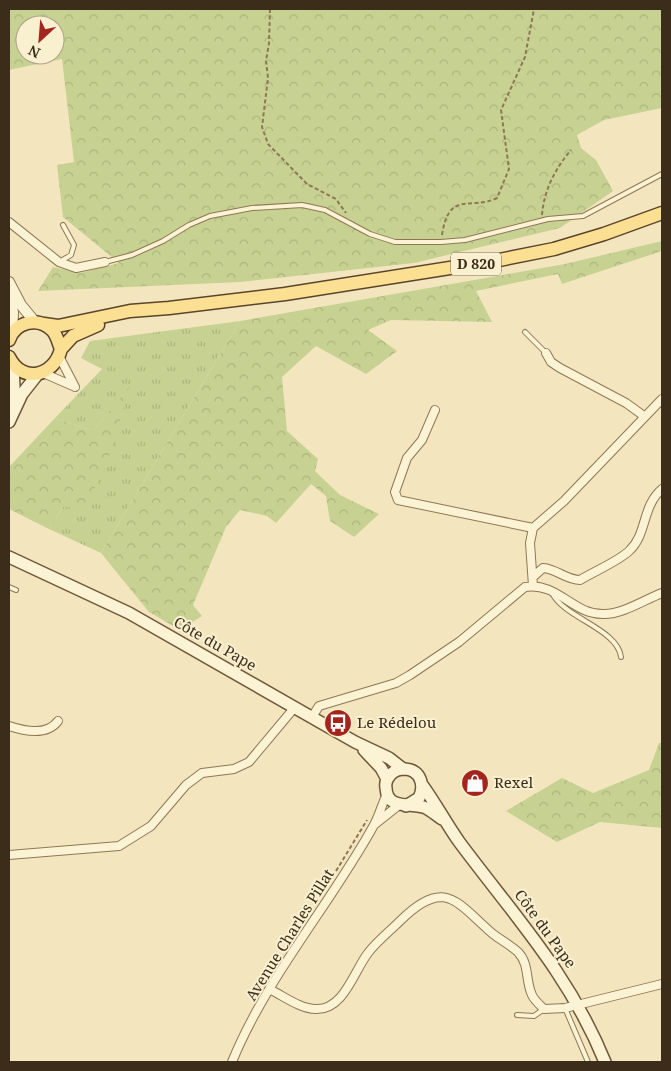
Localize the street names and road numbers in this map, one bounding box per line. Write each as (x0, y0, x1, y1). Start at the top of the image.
road number: D 820 (451, 252, 501, 276)
street label: Côte du Pape (170, 611, 261, 675)
street label: Avenue Charles Pillat (240, 865, 338, 1004)
street label: Côte du Pape (511, 885, 581, 972)

